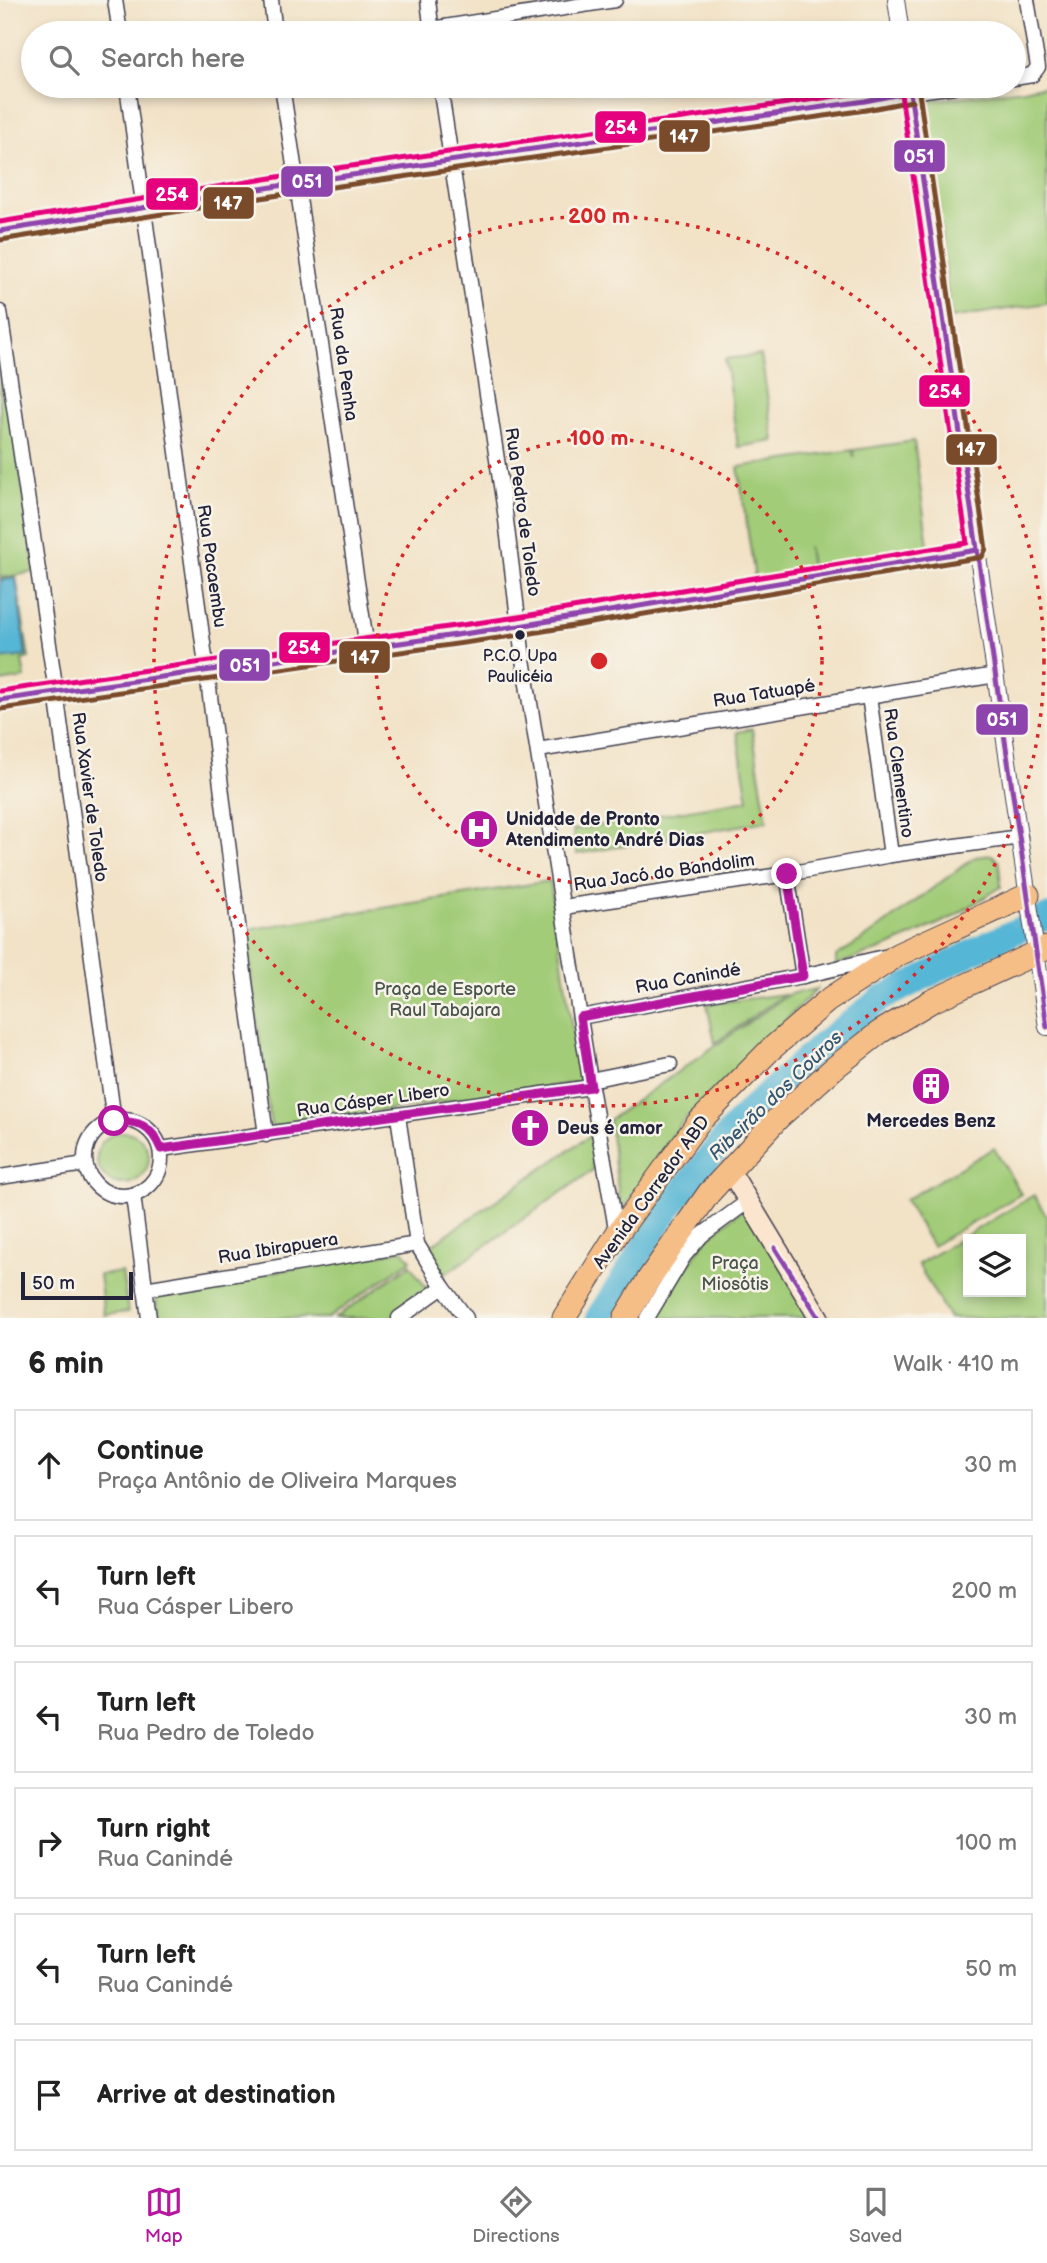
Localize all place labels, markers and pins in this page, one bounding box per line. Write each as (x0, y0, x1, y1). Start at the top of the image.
marker: P.C.O. Upa Paulicéia (513, 628, 527, 642)
place label: P.C.O. Upa Paulicéia (483, 647, 557, 687)
centre of rings (587, 649, 611, 673)
hospital icon: Unidade de Pronto Atendimento André Dias (458, 808, 500, 850)
place label: Unidade de Pronto Atendimento André Dias (505, 809, 705, 851)
building icon: Mercedes Benz (910, 1065, 952, 1107)
church icon: Deus é amor (509, 1107, 551, 1149)
place label: Mercedes Benz (866, 1111, 996, 1132)
place label: Deus é amor (557, 1118, 663, 1139)

